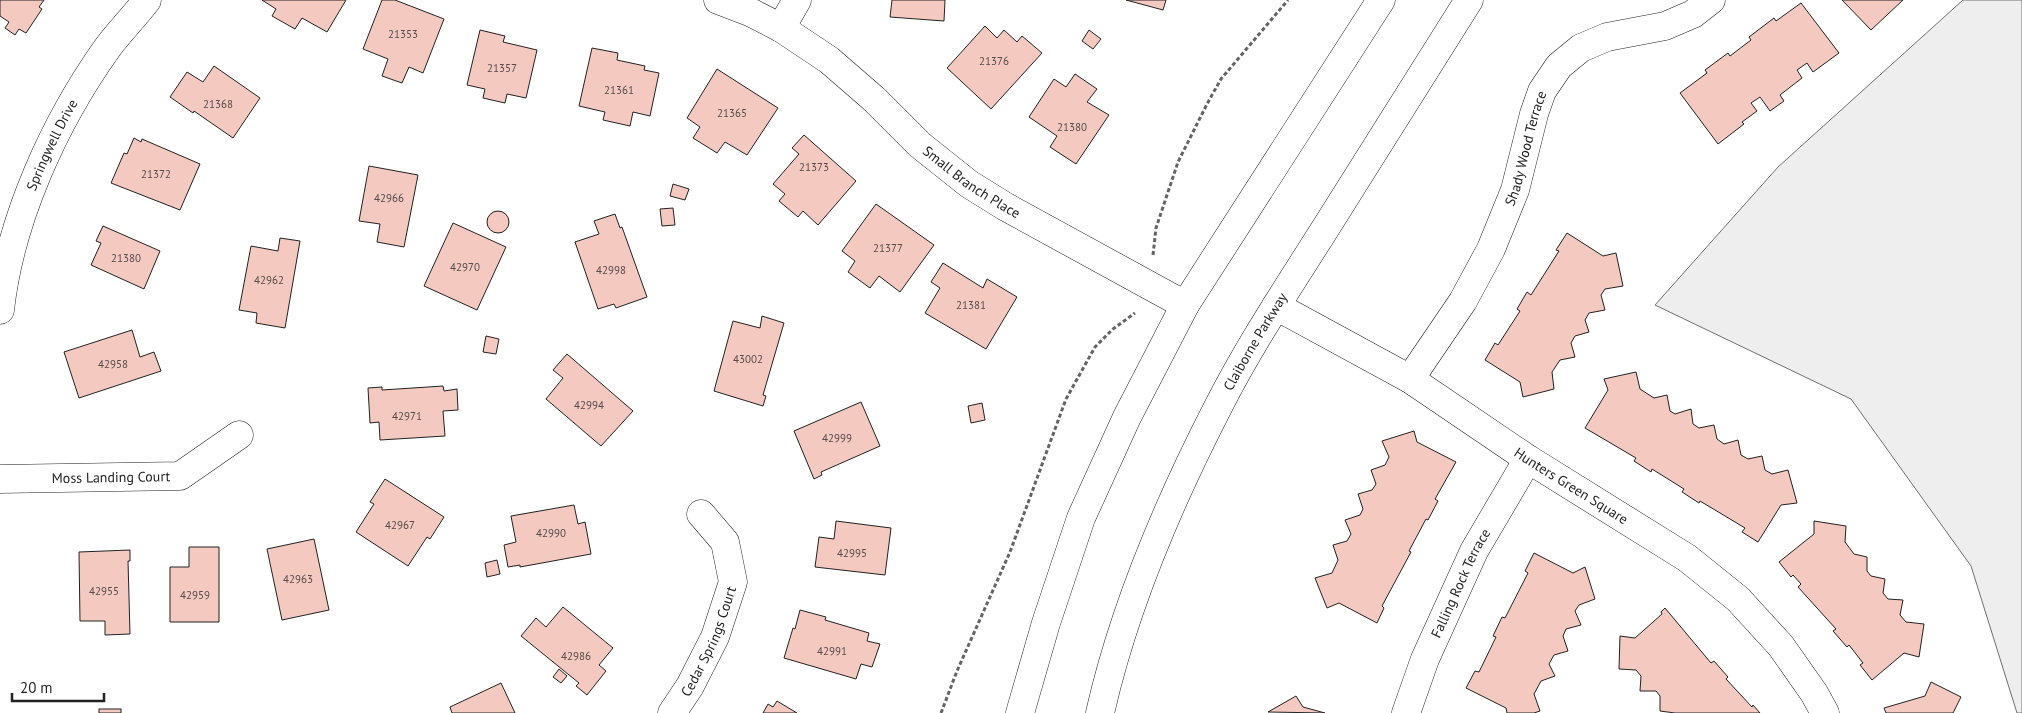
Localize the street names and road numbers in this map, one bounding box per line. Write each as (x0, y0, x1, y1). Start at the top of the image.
street label: Shady Wood Terrace (1500, 88, 1550, 209)
street label: Springwell Drive (22, 96, 82, 193)
street label: Small Branch Place (919, 142, 1023, 222)
street label: Claiborne Parkway (1219, 289, 1291, 394)
street label: Hunters Green Square (1511, 443, 1632, 528)
street label: Moss Landing Court (52, 467, 171, 487)
street label: Falling Rock Terrace (1427, 525, 1494, 641)
street label: Cedar Springs Court (677, 584, 740, 700)

